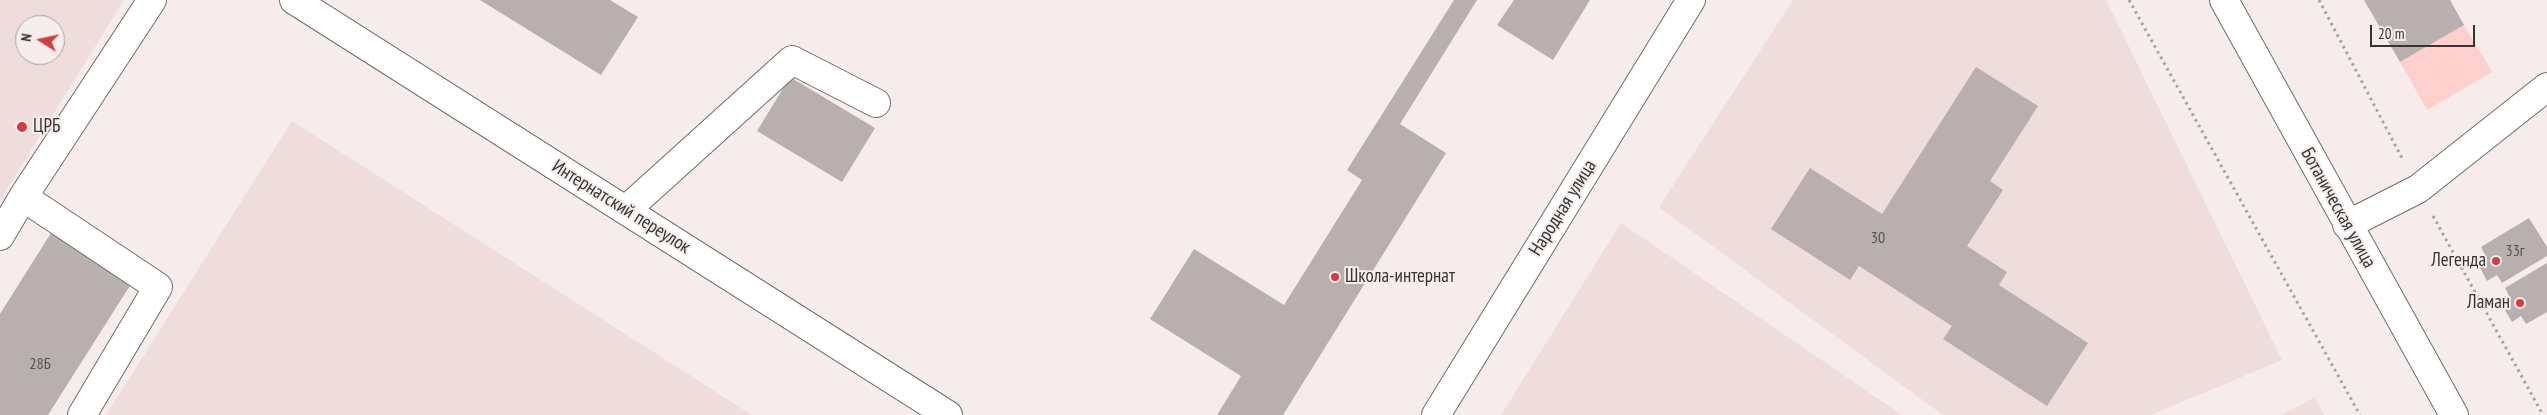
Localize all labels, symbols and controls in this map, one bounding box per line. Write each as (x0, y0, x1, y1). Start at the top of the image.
north arrow (15, 15, 65, 65)
scale bar (2372, 15, 2477, 47)
text: 20 m (2378, 24, 2404, 43)
text: N (17, 32, 36, 43)
place label: ЦРБ (33, 116, 60, 138)
marker: ЦРБ (15, 120, 29, 134)
street label: Ботаническая улица (2296, 144, 2380, 272)
street label: Интернатский переулок (547, 155, 695, 259)
street label: Народная улица (1525, 156, 1601, 260)
house number: 30 (1871, 228, 1885, 248)
house number: 33г (2505, 241, 2525, 261)
place label: Легенда (2431, 250, 2486, 272)
marker: Легенда (2490, 255, 2502, 267)
place label: Школа-интернат (1345, 266, 1455, 288)
marker: Школа-интернат (1329, 271, 1341, 283)
place label: Ламан (2467, 292, 2510, 314)
marker: Ламан (2514, 297, 2526, 309)
house number: 28Б (29, 354, 51, 374)

